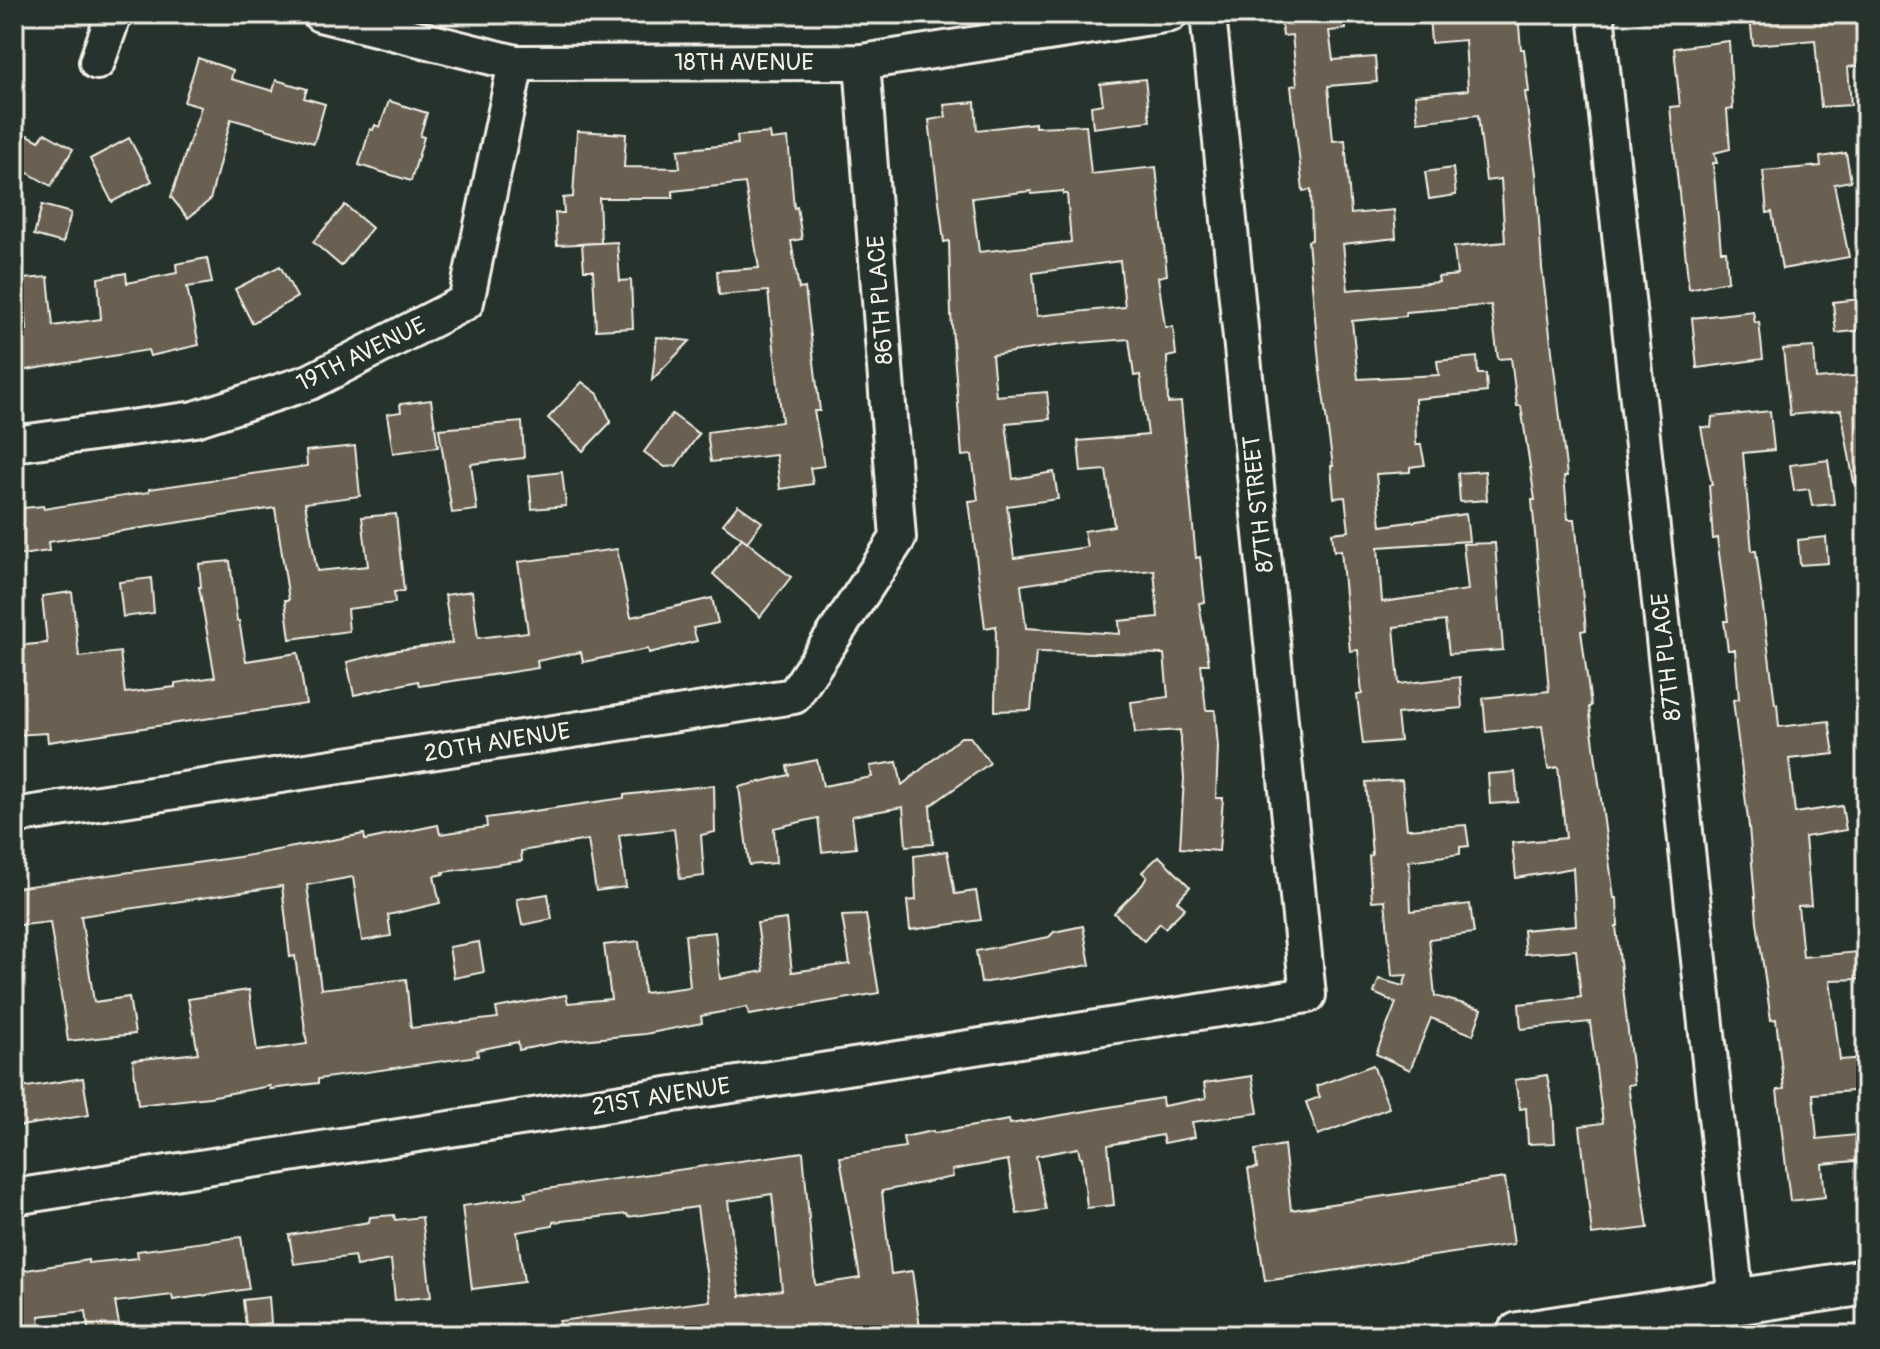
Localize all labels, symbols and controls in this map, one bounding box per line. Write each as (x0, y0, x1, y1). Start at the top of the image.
street label: 18TH AVENUE (674, 48, 814, 77)
street label: 86TH PLACE (862, 234, 899, 366)
street label: 19TH AVENUE (292, 311, 430, 398)
street label: 87TH STREET (1237, 434, 1280, 574)
street label: 87TH PLACE (1645, 592, 1688, 722)
street label: 20TH AVENUE (422, 717, 572, 768)
street label: 21ST AVENUE (590, 1071, 732, 1122)

